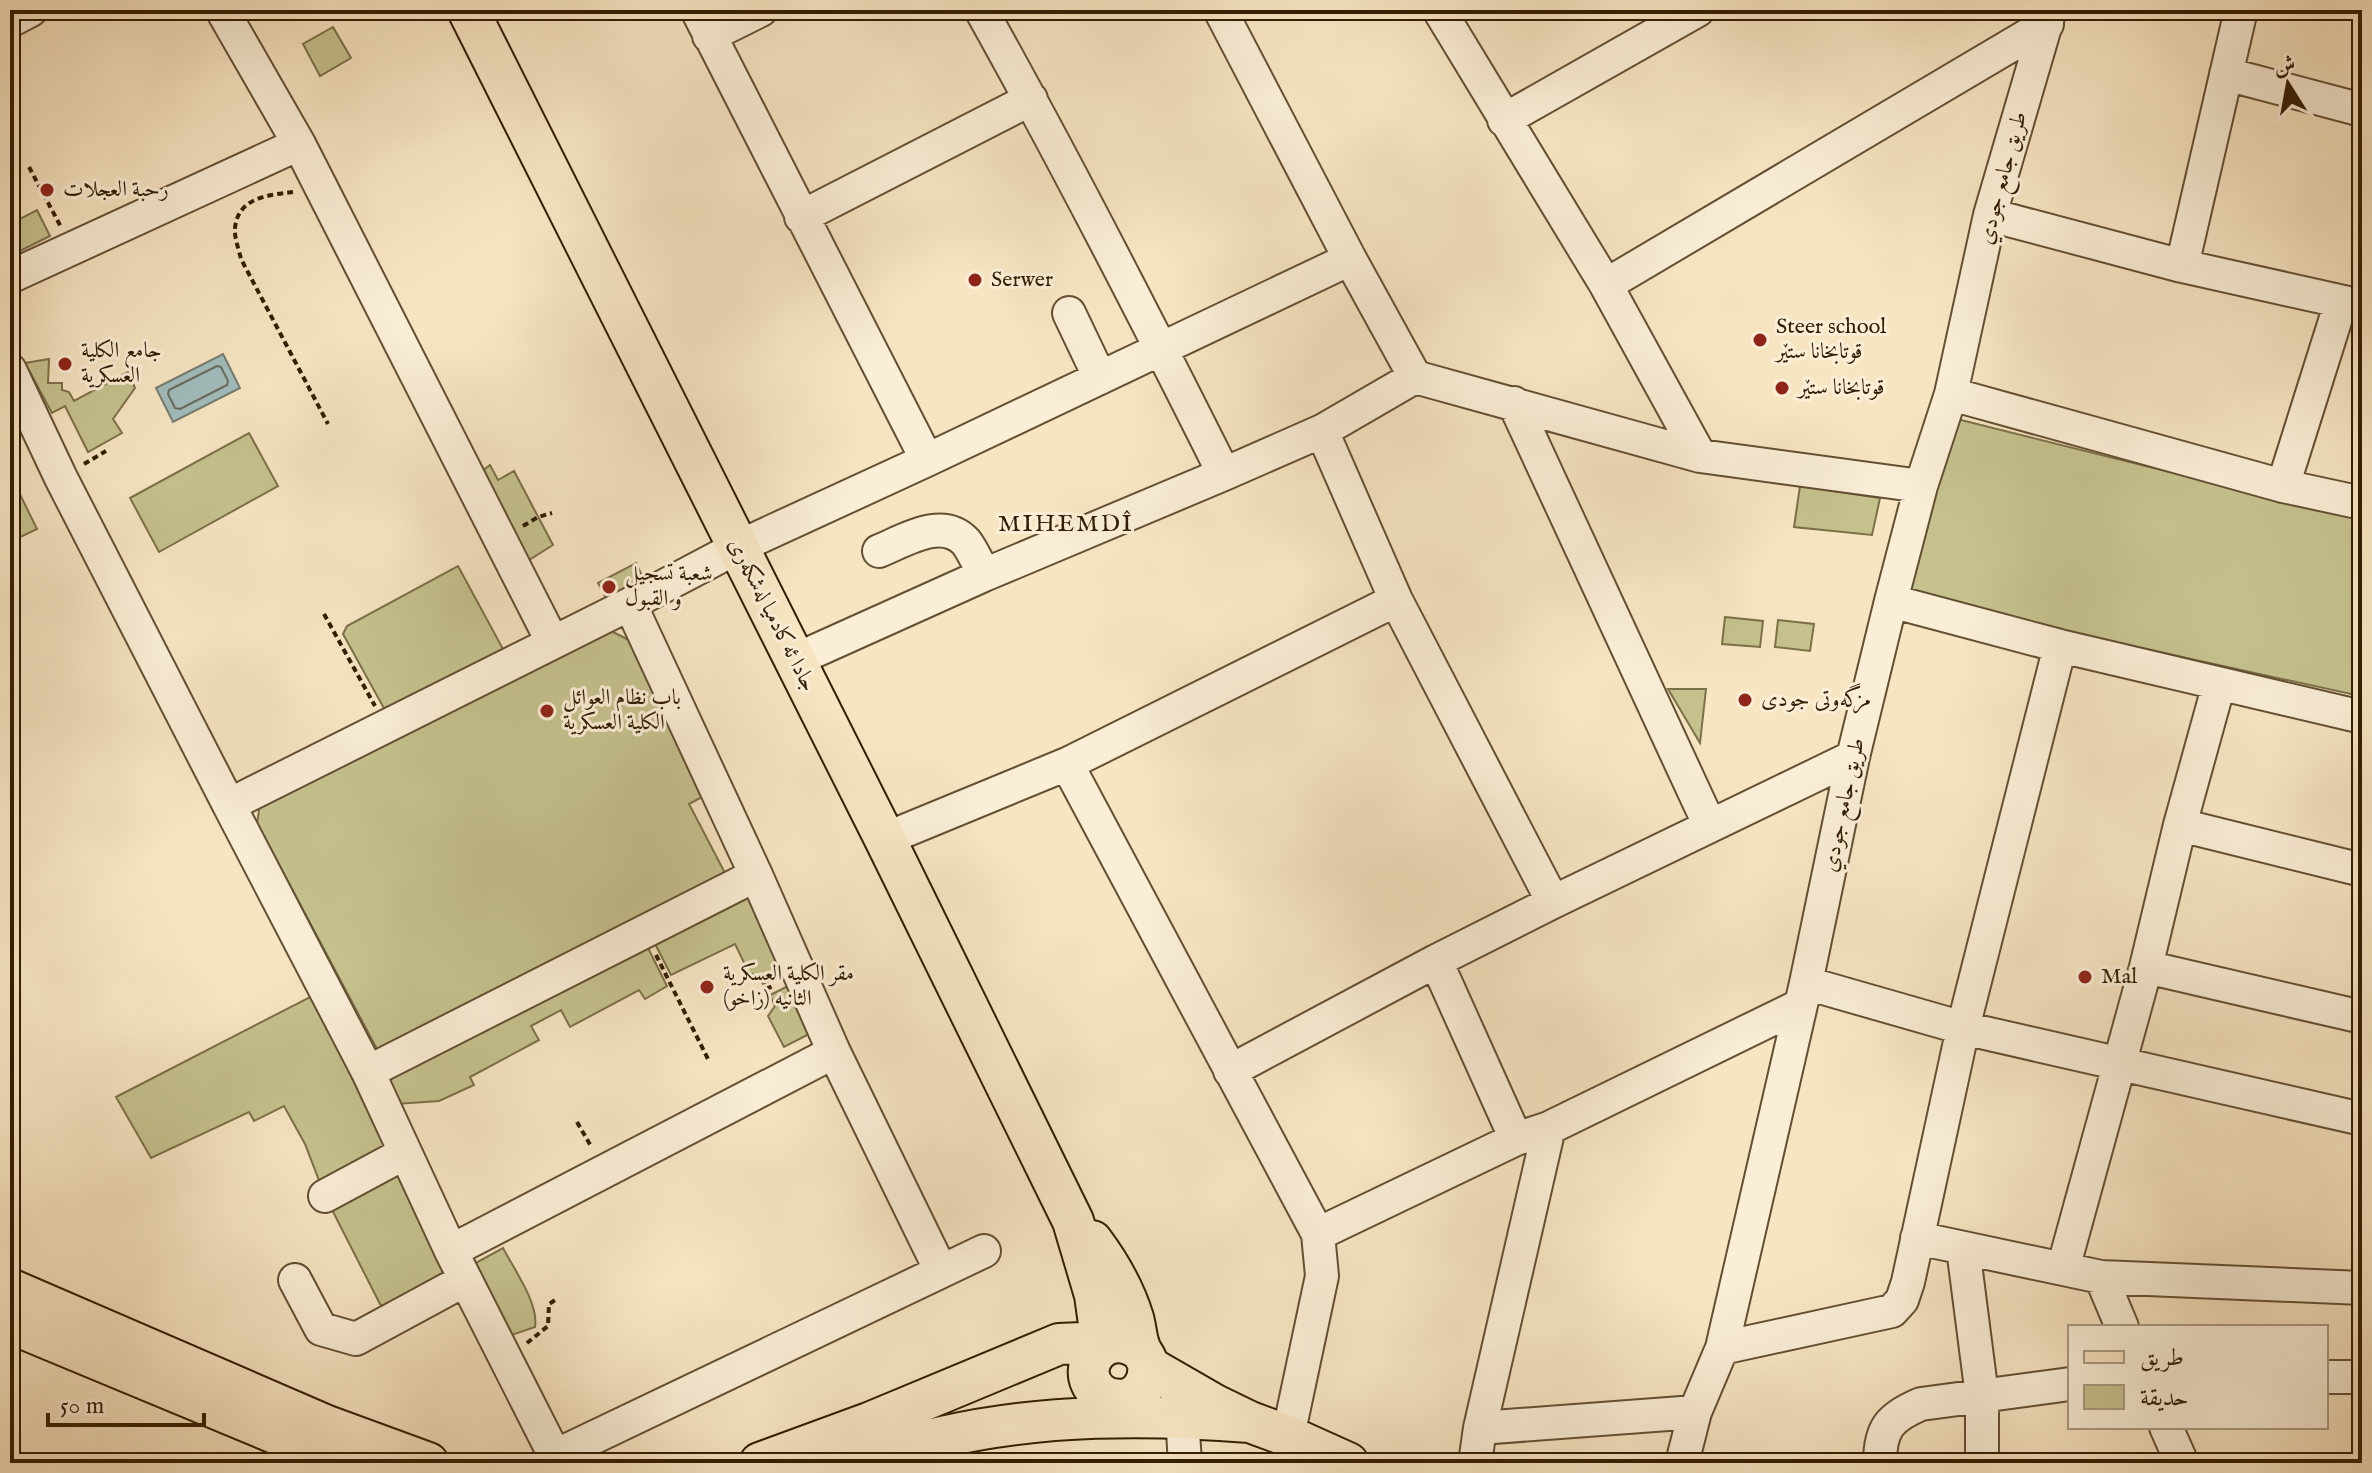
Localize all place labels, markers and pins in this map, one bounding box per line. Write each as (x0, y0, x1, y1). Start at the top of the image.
place label: رحبة العجلات (63, 176, 169, 204)
marker: رحبة العجلات (38, 181, 56, 199)
place label: Serwer (991, 266, 1053, 294)
marker: Serwer (966, 271, 984, 289)
place label: Steer school قوتابخانا ستێر (1774, 313, 1886, 366)
marker: Steer school قوتابخانا ستێر (1751, 331, 1769, 349)
place label: جامع الكلية العسكرية (81, 337, 162, 390)
marker: جامع الكلية العسكرية (56, 355, 74, 373)
place label: قوتابخانا ستێر (1796, 374, 1884, 402)
marker: قوتابخانا ستێر (1773, 379, 1791, 397)
place label: شعبة تسجيل و القبول (625, 560, 713, 613)
marker: شعبة تسجيل و القبول (600, 578, 618, 596)
place label: مزگەوتی جودی (1761, 683, 1871, 714)
place label: باب نظام العوائل الكلية العسكرية (563, 684, 681, 737)
marker: مزگەوتی جودی (1736, 691, 1754, 709)
marker: باب نظام العوائل الكلية العسكرية (538, 702, 556, 720)
place label: مقر الكلية العسكرية الثانيه (زاخو) (723, 960, 854, 1013)
place label: Mal (2101, 963, 2137, 991)
marker: Mal (2076, 968, 2094, 986)
marker: مقر الكلية العسكرية الثانيه (زاخو) (698, 978, 716, 996)

